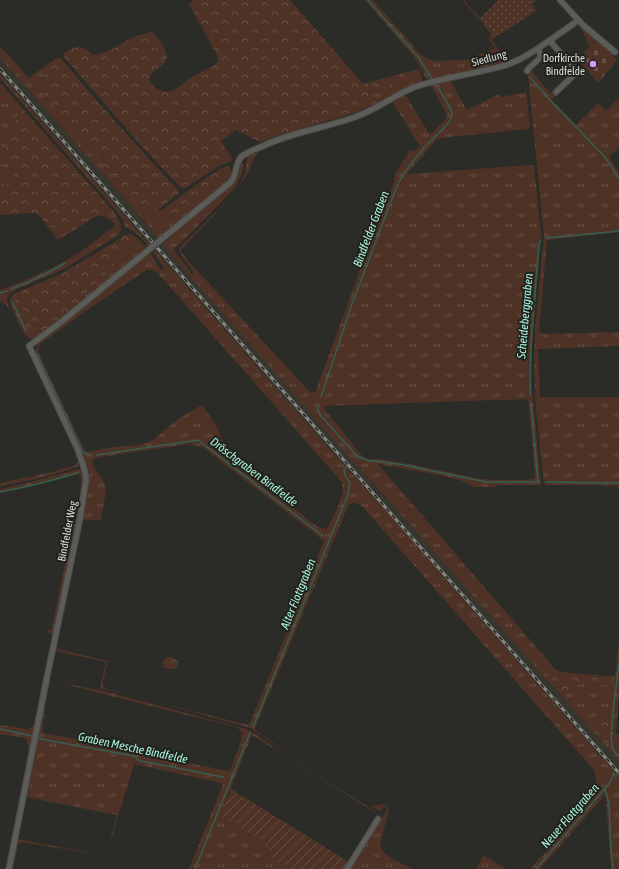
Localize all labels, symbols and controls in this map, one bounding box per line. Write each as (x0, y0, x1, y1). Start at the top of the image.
street label: Siedlung (470, 48, 508, 68)
place label: Dorfkirche Bindfelde (543, 52, 585, 77)
marker: Dorfkirche Bindfelde (588, 59, 598, 69)
water label: Bindfelder Graben (350, 189, 392, 269)
water label: Scheideberggraben (514, 273, 536, 360)
water label: Dröschgraben Bindfelde (207, 435, 301, 510)
street label: Bindfelder Weg (55, 499, 79, 562)
water label: Alter Flottgraben (277, 557, 319, 632)
water label: Graben Mesche Bindfelde (77, 730, 190, 767)
water label: Neuer Flottgraben (538, 781, 602, 851)

